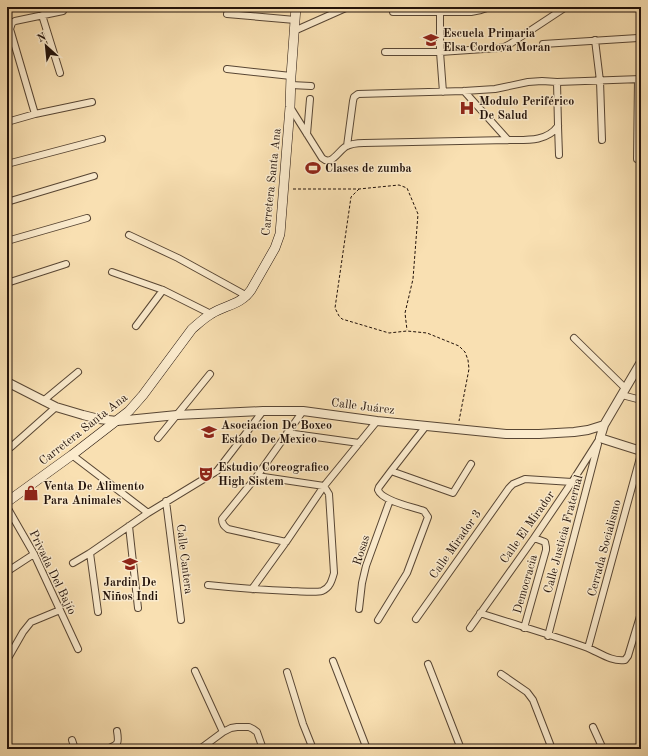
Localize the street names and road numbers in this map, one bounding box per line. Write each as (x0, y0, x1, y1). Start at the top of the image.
street label: Carretera Santa Ana (260, 128, 284, 237)
street label: Carretera Santa Ana (37, 392, 130, 468)
street label: Calle Juárez (330, 397, 395, 417)
street label: Calle Justicia Fraternal (542, 474, 586, 595)
street label: Calle El Mirador (498, 489, 557, 566)
street label: Cerrada Socialismo (586, 498, 624, 598)
street label: Calle Mirador 3 (428, 508, 484, 581)
street label: Calle Cantera (174, 523, 194, 595)
street label: Privada Del Bajío (26, 528, 78, 617)
street label: Rosas (351, 534, 372, 567)
street label: Democracia (512, 553, 540, 615)

